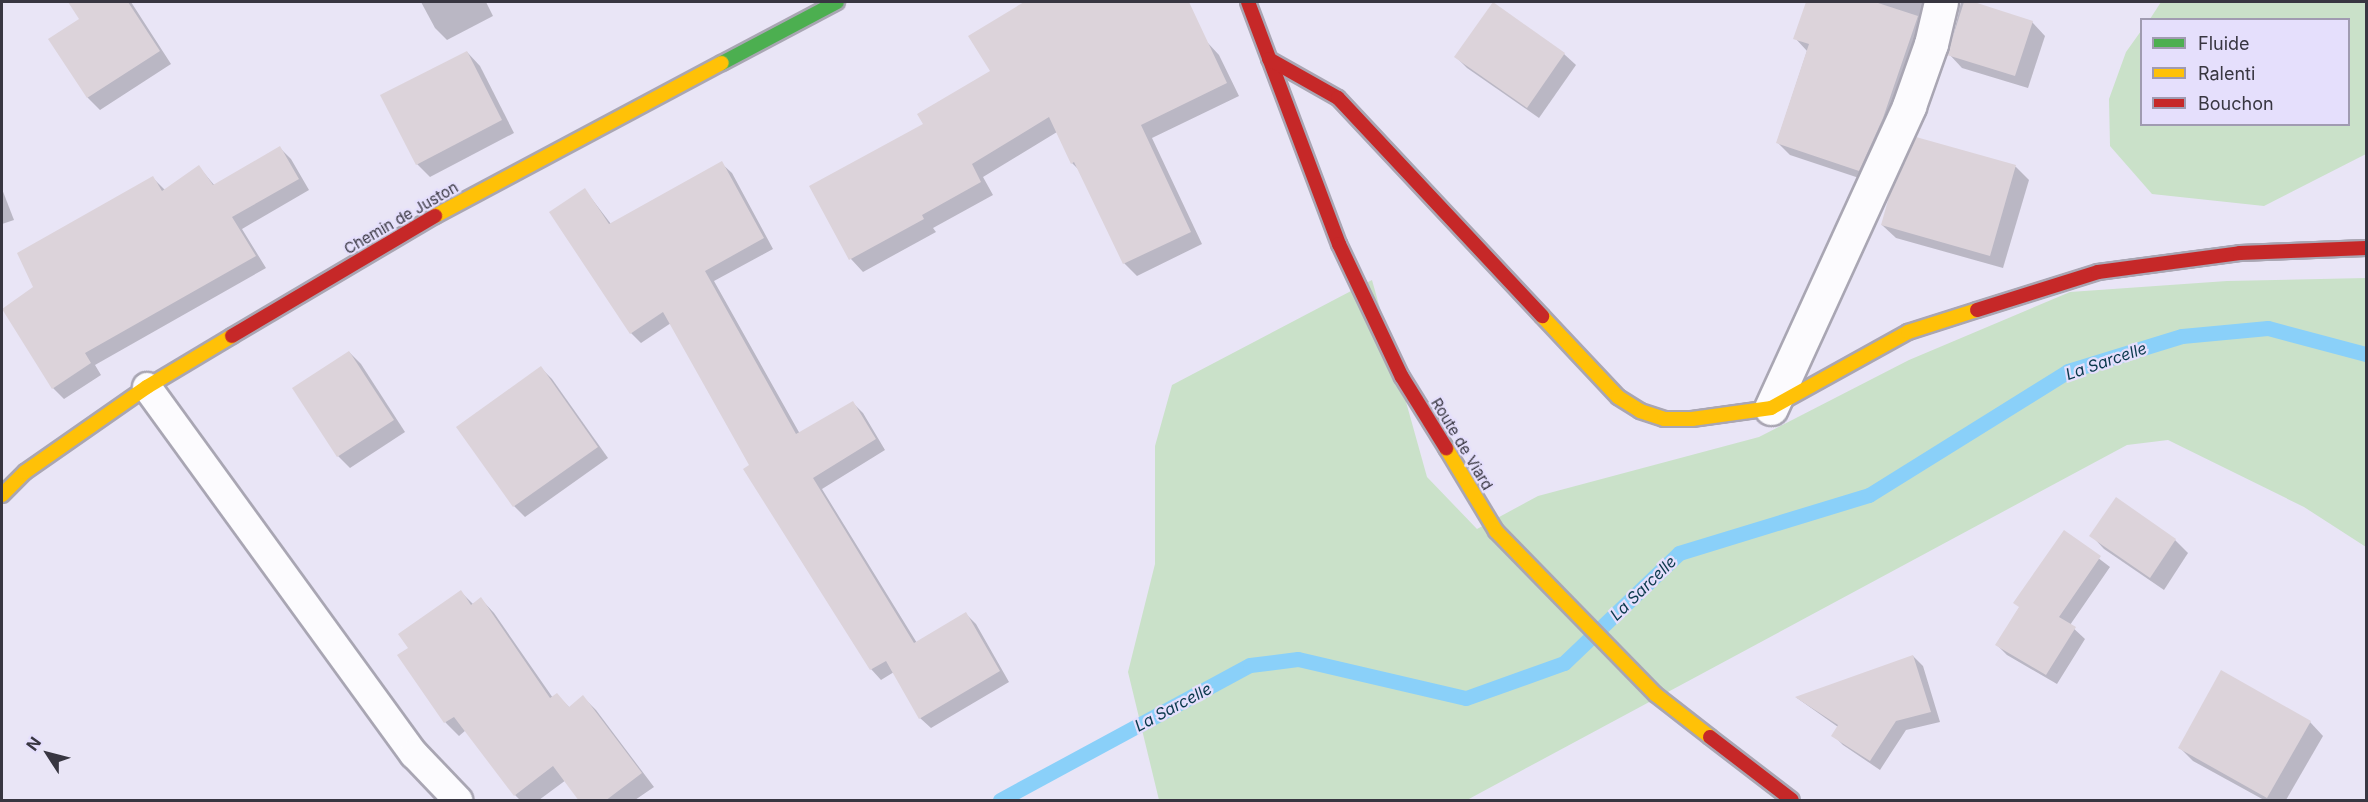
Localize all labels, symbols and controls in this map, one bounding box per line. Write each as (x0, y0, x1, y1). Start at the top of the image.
legend (2140, 18, 2350, 126)
text: Fluide (2198, 33, 2250, 54)
text: Ralenti (2198, 63, 2255, 84)
text: Bouchon (2198, 93, 2274, 114)
street label: Chemin de Juston (341, 178, 461, 258)
water label: La Sarcelle (2063, 338, 2149, 384)
street label: Route de Viard (1427, 395, 1497, 493)
water label: La Sarcelle (1606, 552, 1680, 624)
water label: La Sarcelle (1131, 679, 1215, 735)
north arrow (18, 724, 78, 784)
text: N (22, 733, 45, 754)

